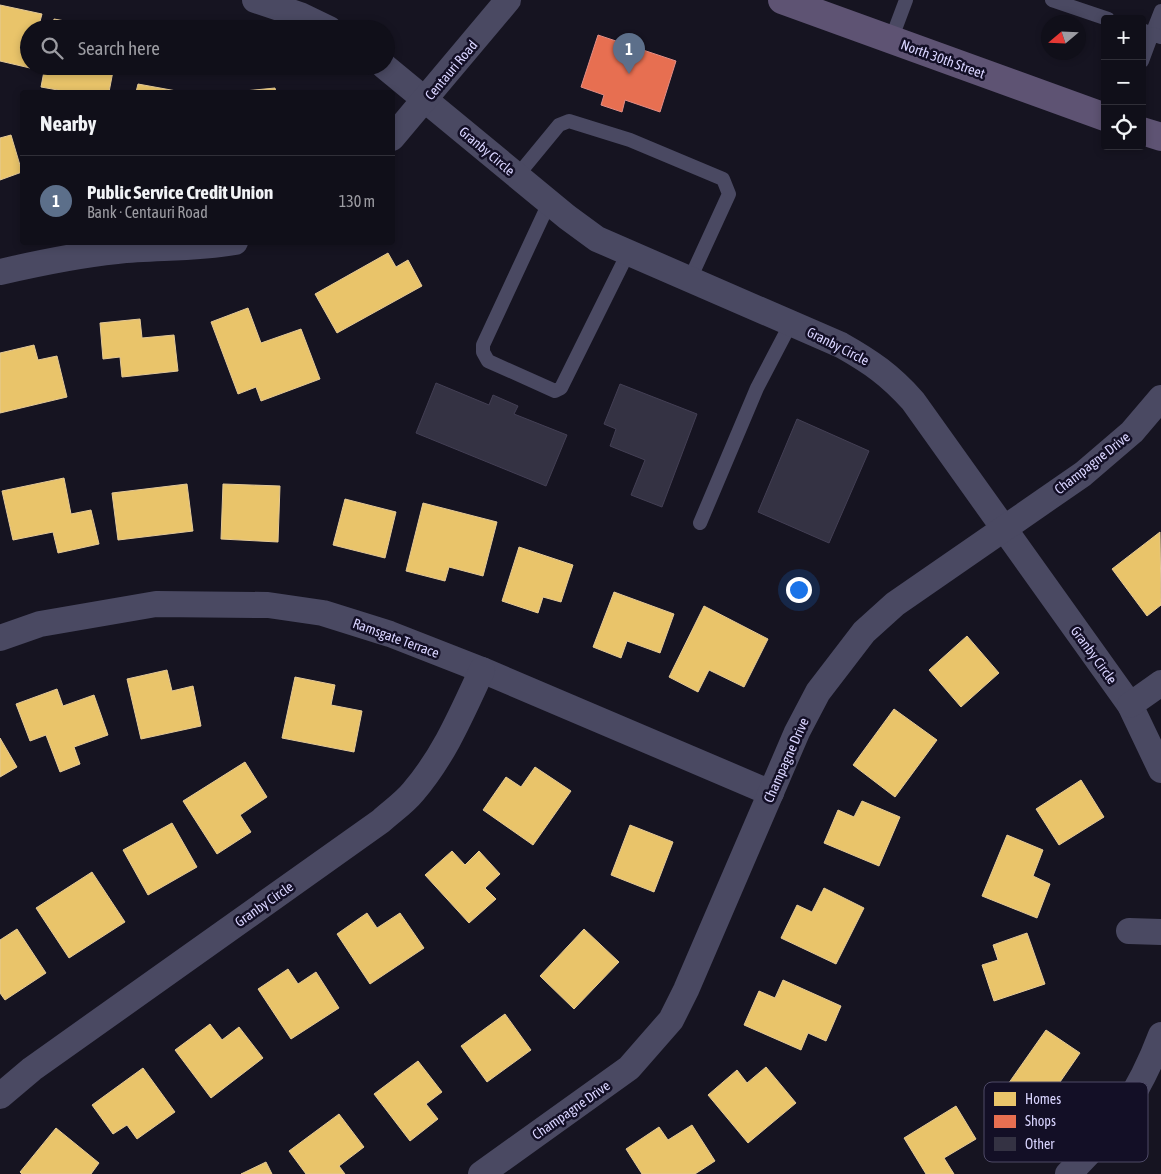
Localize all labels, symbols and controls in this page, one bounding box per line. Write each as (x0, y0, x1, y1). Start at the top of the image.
north arrow (1041, 15, 1086, 60)
map controls (1101, 15, 1146, 150)
button: + (1101, 15, 1146, 60)
search box (20, 20, 395, 75)
pin: 1 (613, 33, 645, 74)
icon: search (38, 34, 66, 62)
street label: North 30th Street (899, 36, 987, 82)
text: Search here (78, 37, 160, 59)
street label: Centauri Road (421, 37, 481, 103)
button: − (1101, 60, 1146, 105)
button: locate (1101, 105, 1146, 150)
text: Nearby (40, 111, 96, 135)
street label: Granby Circle (456, 123, 518, 179)
text: Public Service Credit Union (87, 181, 273, 203)
text: 1 (52, 192, 60, 210)
text: 130 m (339, 192, 375, 210)
text: Bank · Centauri Road (87, 203, 208, 221)
street label: Granby Circle (804, 324, 872, 368)
street label: Champagne Drive (1051, 429, 1133, 497)
your location (786, 577, 812, 603)
street label: Ramsgate Terrace (351, 615, 441, 661)
street label: Granby Circle (1068, 623, 1120, 687)
street label: Champagne Drive (760, 715, 812, 805)
street label: Granby Circle (232, 878, 296, 930)
street label: Champagne Drive (529, 1077, 613, 1143)
legend (984, 1082, 1148, 1162)
text: Homes (1025, 1091, 1061, 1107)
text: Shops (1025, 1113, 1056, 1129)
text: Other (1025, 1136, 1055, 1152)

